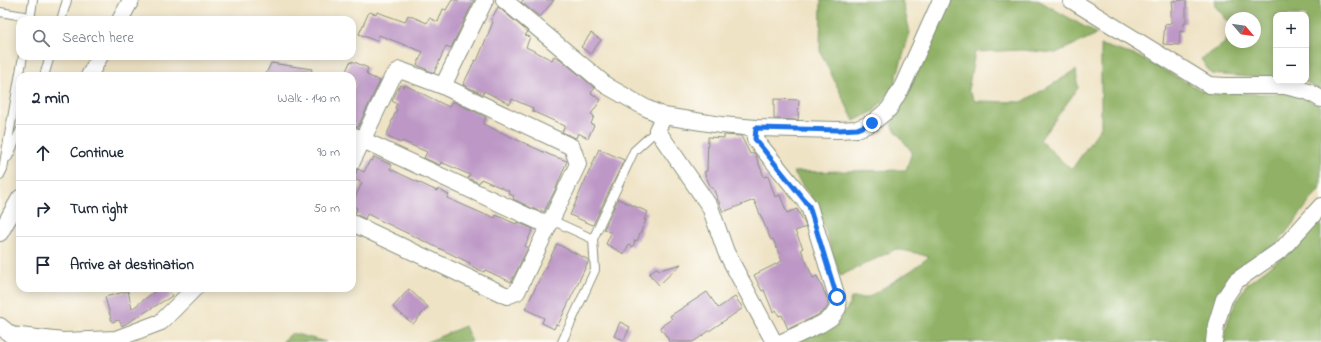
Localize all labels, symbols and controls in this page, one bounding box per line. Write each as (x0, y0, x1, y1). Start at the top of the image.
north arrow (1225, 12, 1261, 48)
map controls (1273, 12, 1309, 84)
button: + (1273, 12, 1309, 48)
search box (16, 16, 356, 60)
icon: search (30, 27, 52, 49)
text: Search here (62, 27, 134, 49)
button: − (1273, 48, 1309, 84)
text: 2 min (32, 86, 69, 111)
text: Walk · 140 m (277, 89, 340, 108)
route end (863, 114, 881, 132)
icon: ahead (32, 142, 54, 164)
text: Continue (70, 142, 124, 164)
text: 90 m (317, 143, 340, 162)
icon: right (32, 198, 54, 220)
text: Turn right (70, 198, 128, 220)
text: 50 m (314, 199, 340, 218)
icon: arrive (32, 254, 54, 276)
text: Arrive at destination (70, 254, 194, 276)
route start (828, 288, 846, 306)

